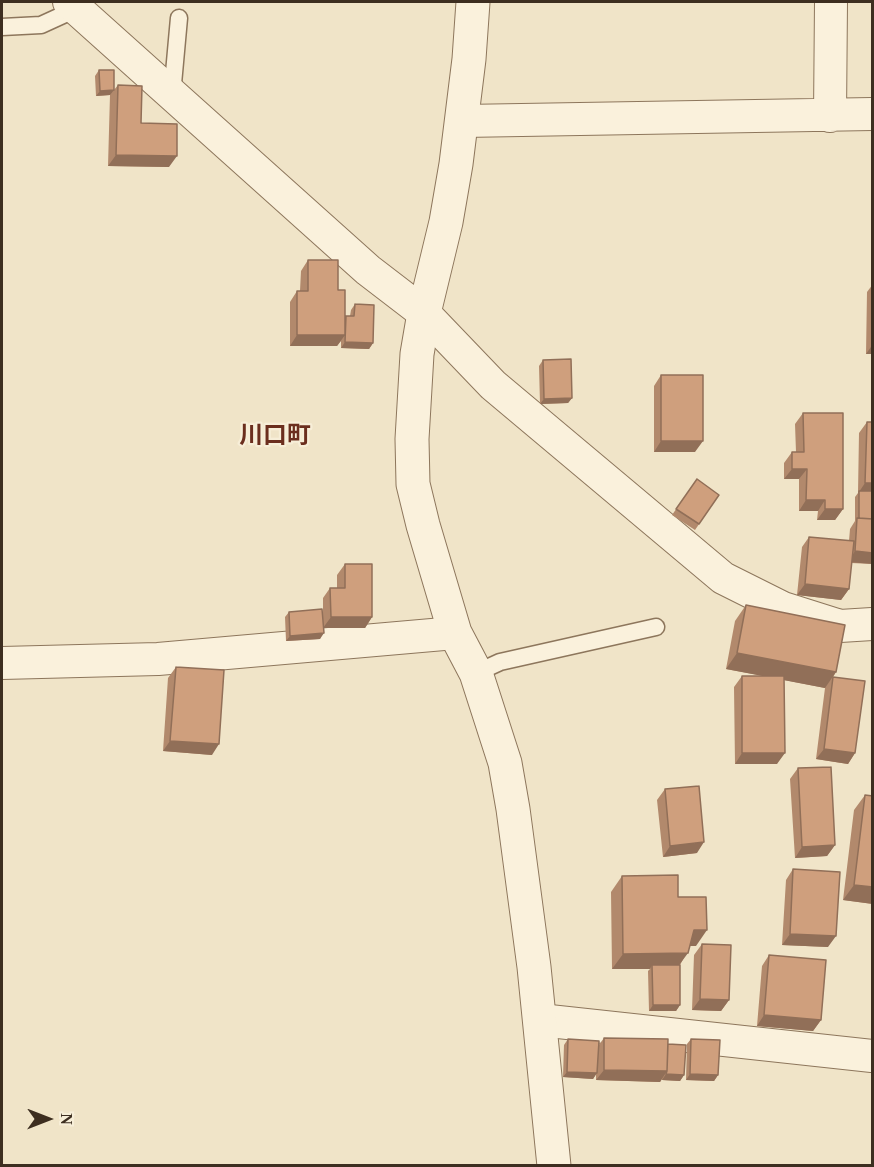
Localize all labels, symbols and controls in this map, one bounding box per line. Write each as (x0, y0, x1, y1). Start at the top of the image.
district label: 川口町 (239, 420, 311, 448)
north arrow (18, 1089, 78, 1149)
text: N (58, 1113, 75, 1125)

